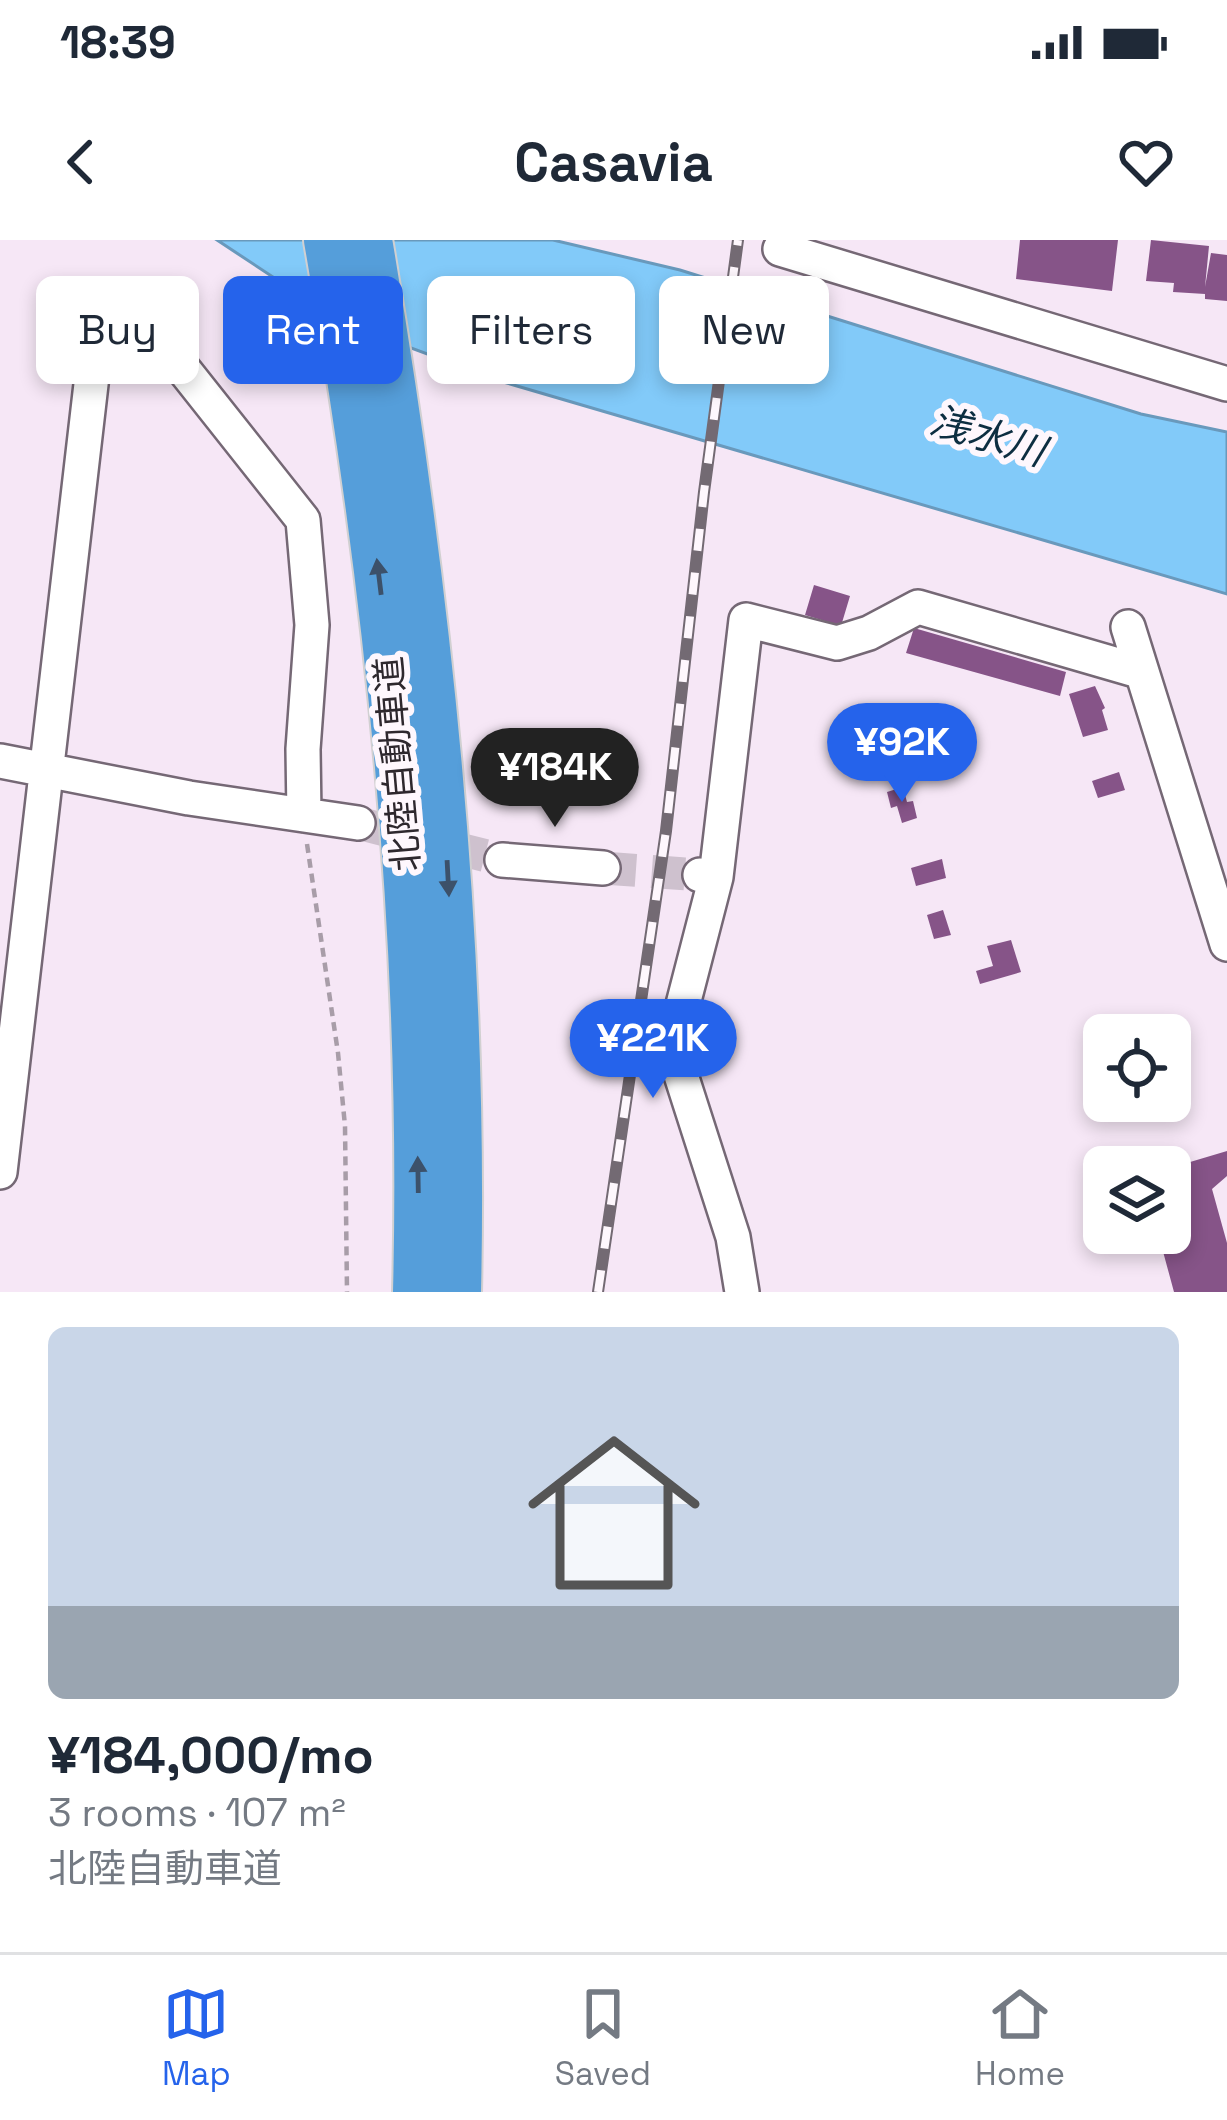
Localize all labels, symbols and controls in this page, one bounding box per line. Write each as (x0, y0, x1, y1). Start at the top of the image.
text: 18:39 (60, 14, 176, 71)
text: Casavia (514, 128, 713, 197)
icon: back (48, 129, 114, 195)
icon: heart (1113, 129, 1179, 195)
chip: Buy (36, 276, 199, 384)
chip: Rent (223, 276, 403, 384)
chip: Filters (427, 276, 635, 384)
chip: New (659, 276, 829, 384)
water label: 浅水川 (925, 395, 1055, 478)
one-way arrow (370, 557, 389, 595)
street label: 北陸自動車道 (366, 654, 430, 874)
pin: ¥92K (831, 703, 973, 805)
text: ¥92K (854, 717, 950, 766)
pin: ¥184K (471, 728, 639, 830)
text: ¥184K (498, 742, 612, 791)
one-way arrow (439, 860, 458, 898)
pin: ¥221K (569, 999, 737, 1101)
text: ¥221K (597, 1013, 709, 1062)
map controls (1083, 1014, 1191, 1254)
button: locate (1083, 1014, 1191, 1122)
button: layers (1083, 1146, 1191, 1254)
one-way arrow (408, 1155, 427, 1193)
icon: home (506, 1405, 722, 1621)
text: ¥184,000/mo (48, 1723, 374, 1788)
text: 3 rooms · 107 m² (48, 1788, 346, 1837)
text: 北陸自動車道 (48, 1844, 282, 1893)
tab: Map (162, 1981, 231, 2095)
tab: Saved (555, 1981, 651, 2095)
tab: Home (975, 1981, 1065, 2095)

